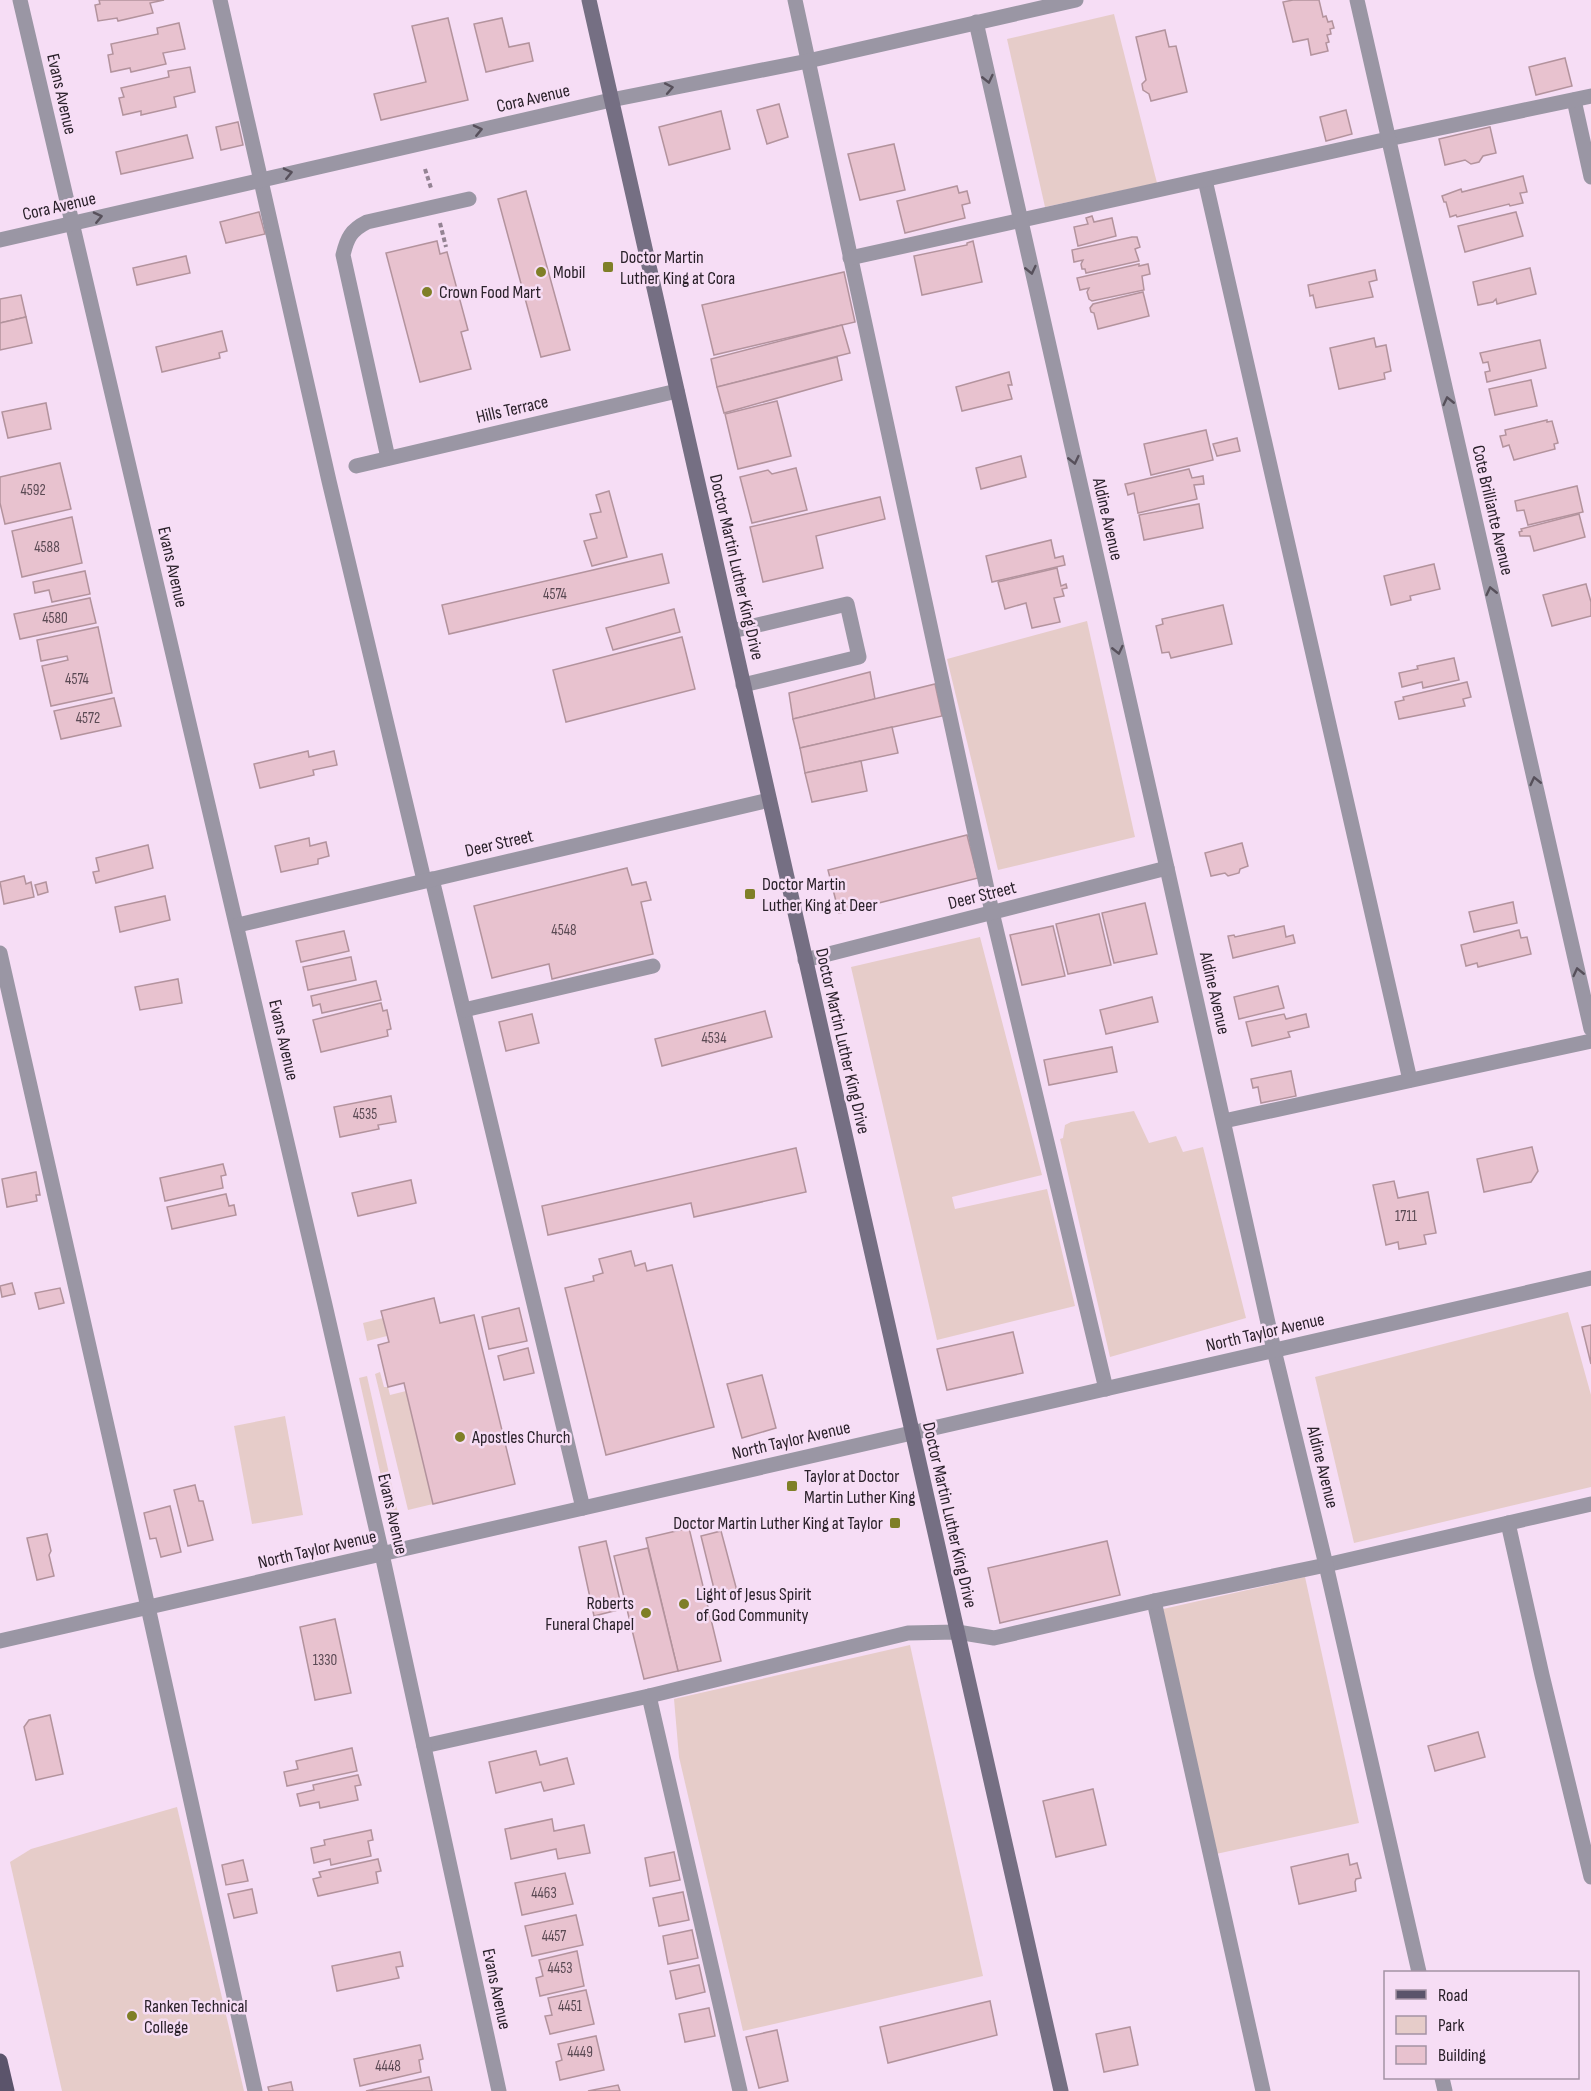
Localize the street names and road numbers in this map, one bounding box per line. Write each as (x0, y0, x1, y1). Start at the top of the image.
street label: Evans Avenue (42, 52, 81, 136)
street label: Cora Avenue (494, 80, 572, 117)
street label: Cora Avenue (20, 188, 98, 225)
street label: Hills Terrace (474, 391, 550, 428)
street label: Cote Brilliante Avenue (1467, 443, 1518, 577)
street label: Doctor Martin Luther King Drive (705, 472, 768, 662)
street label: Aldine Avenue (1088, 475, 1127, 562)
street label: Evans Avenue (153, 525, 192, 609)
street label: Deer Street (463, 825, 536, 862)
street label: Deer Street (946, 877, 1019, 914)
street label: Doctor Martin Luther King Drive (811, 946, 874, 1136)
street label: Aldine Avenue (1195, 949, 1234, 1036)
street label: Evans Avenue (264, 998, 303, 1082)
street label: North Taylor Avenue (1204, 1309, 1326, 1356)
street label: North Taylor Avenue (730, 1417, 852, 1464)
street label: Doctor Martin Luther King Drive (918, 1420, 981, 1610)
street label: Aldine Avenue (1302, 1423, 1343, 1510)
street label: Evans Avenue (373, 1472, 412, 1556)
street label: North Taylor Avenue (256, 1526, 378, 1573)
street label: Evans Avenue (478, 1947, 515, 2031)

